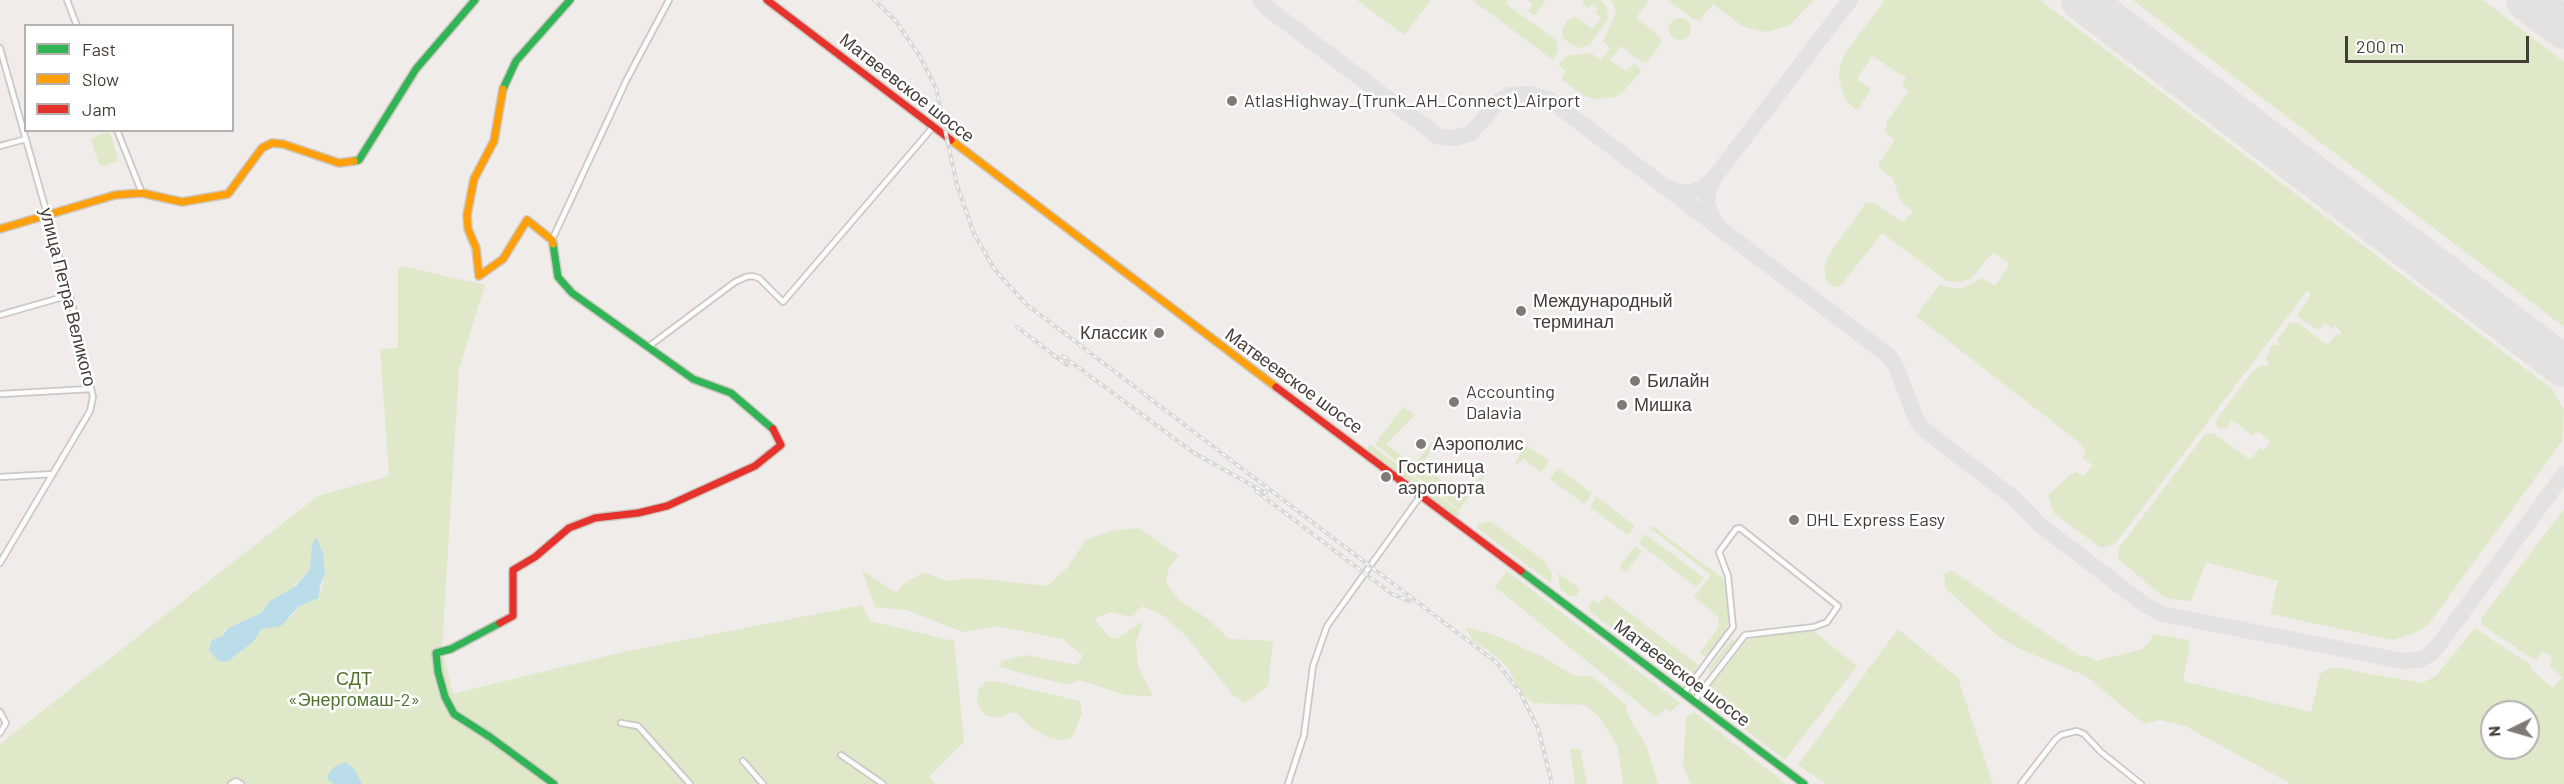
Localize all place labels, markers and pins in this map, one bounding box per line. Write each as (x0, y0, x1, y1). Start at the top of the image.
place label: AtlasHighway_(Trunk_AH_Connect)_Airport (1244, 90, 1581, 112)
marker: AtlasHighway_(Trunk_AH_Connect)_Airport (1225, 94, 1239, 108)
place label: Международный терминал (1533, 290, 1673, 332)
marker: Международный терминал (1514, 304, 1528, 318)
place label: Классик (1080, 322, 1147, 344)
marker: Классик (1152, 326, 1166, 340)
place label: Билайн (1647, 370, 1709, 392)
marker: Билайн (1628, 374, 1642, 388)
place label: Accounting Dalavia (1466, 381, 1555, 424)
place label: Мишка (1634, 394, 1692, 416)
marker: Accounting Dalavia (1447, 395, 1461, 409)
marker: Мишка (1615, 398, 1629, 412)
place label: Аэрополис (1433, 433, 1524, 455)
marker: Аэрополис (1414, 437, 1428, 451)
place label: Гостиница аэропорта (1398, 456, 1485, 498)
marker: Гостиница аэропорта (1379, 470, 1393, 484)
place label: DHL Express Easy (1806, 509, 1945, 531)
marker: DHL Express Easy (1787, 513, 1801, 527)

